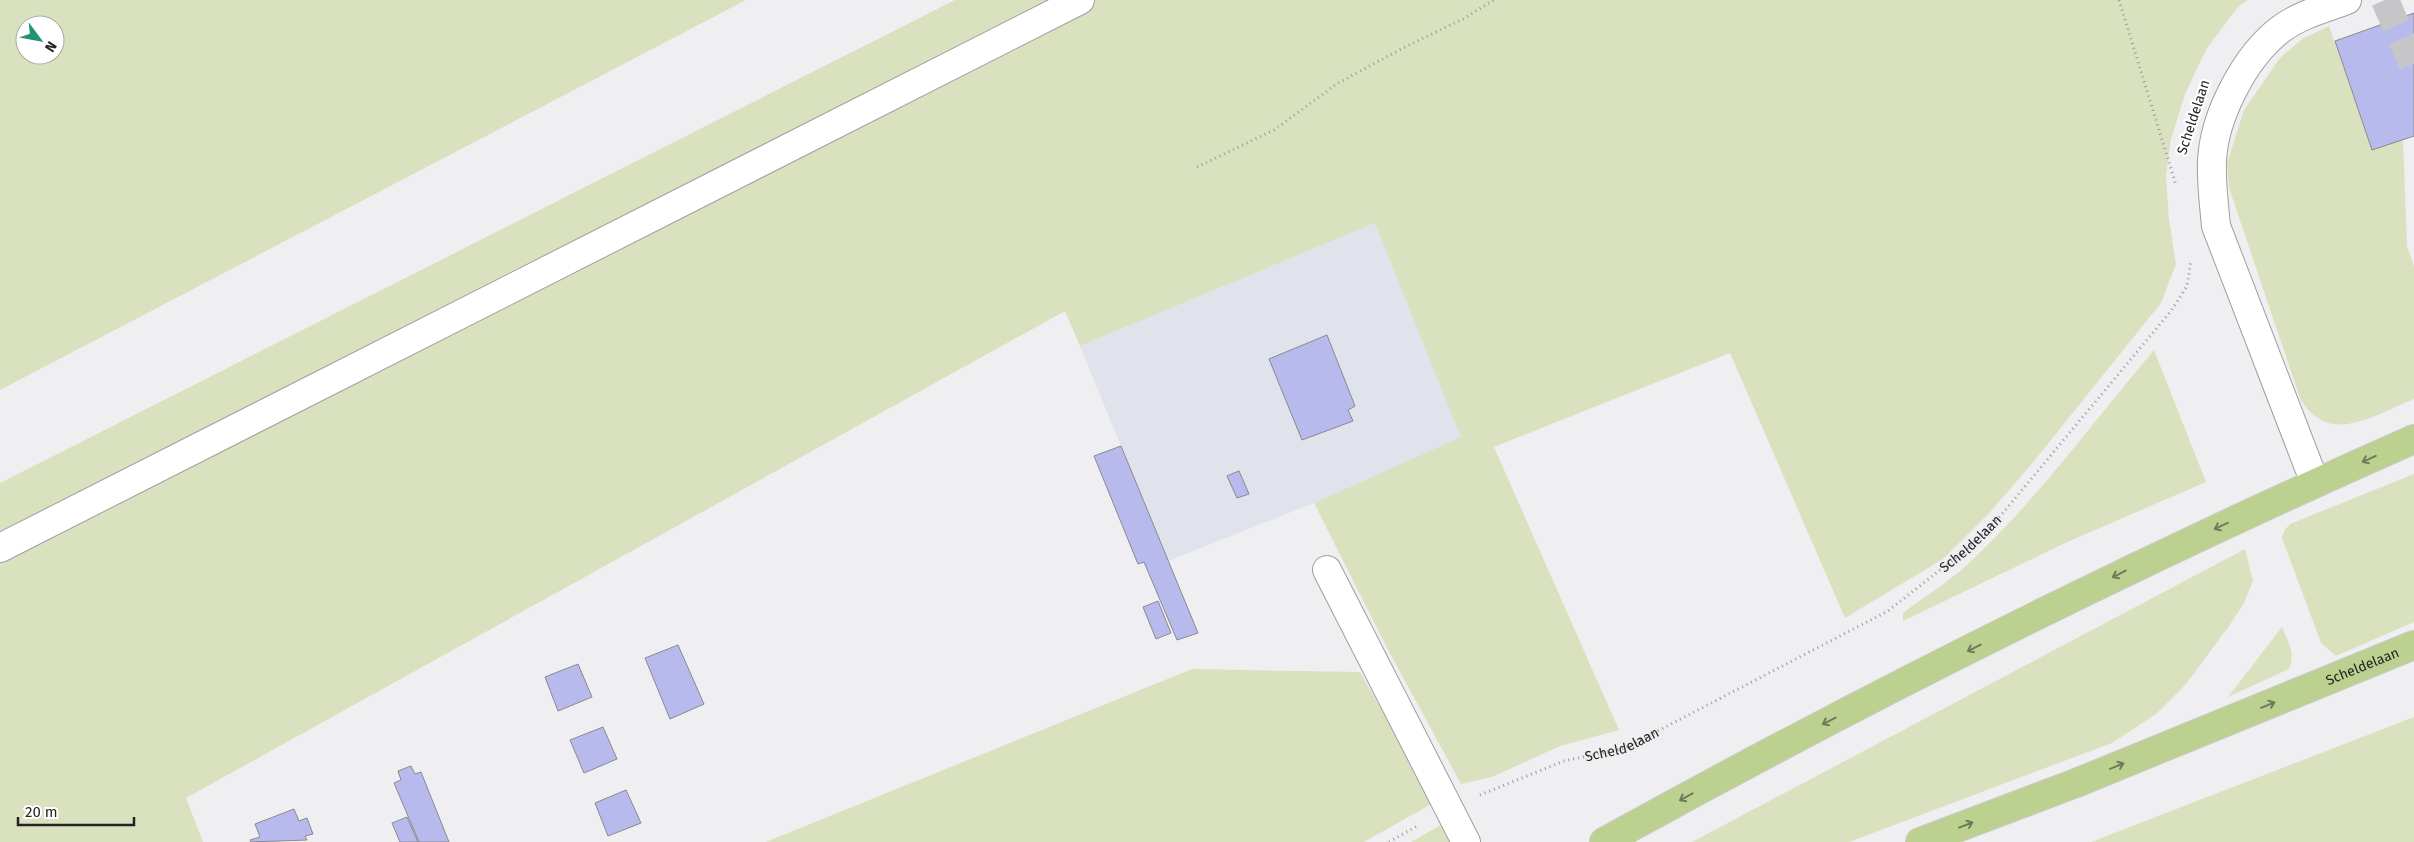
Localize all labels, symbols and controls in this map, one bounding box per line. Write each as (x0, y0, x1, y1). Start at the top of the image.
north arrow (15, 15, 65, 65)
text: N (41, 38, 60, 55)
street label: Scheldelaan (2173, 78, 2214, 157)
one-way arrow (2362, 454, 2377, 464)
street label: Scheldelaan (1936, 512, 2005, 576)
one-way arrow (2214, 521, 2229, 531)
one-way arrow (2112, 570, 2127, 580)
one-way arrow (1967, 643, 1982, 653)
street label: Scheldelaan (2323, 644, 2402, 689)
one-way arrow (2260, 700, 2275, 710)
one-way arrow (1822, 716, 1837, 726)
street label: Scheldelaan (1583, 724, 1662, 765)
one-way arrow (2109, 761, 2124, 771)
one-way arrow (1679, 792, 1693, 802)
scale bar (18, 794, 134, 826)
text: 20 m (25, 803, 58, 821)
one-way arrow (1958, 820, 1973, 829)

